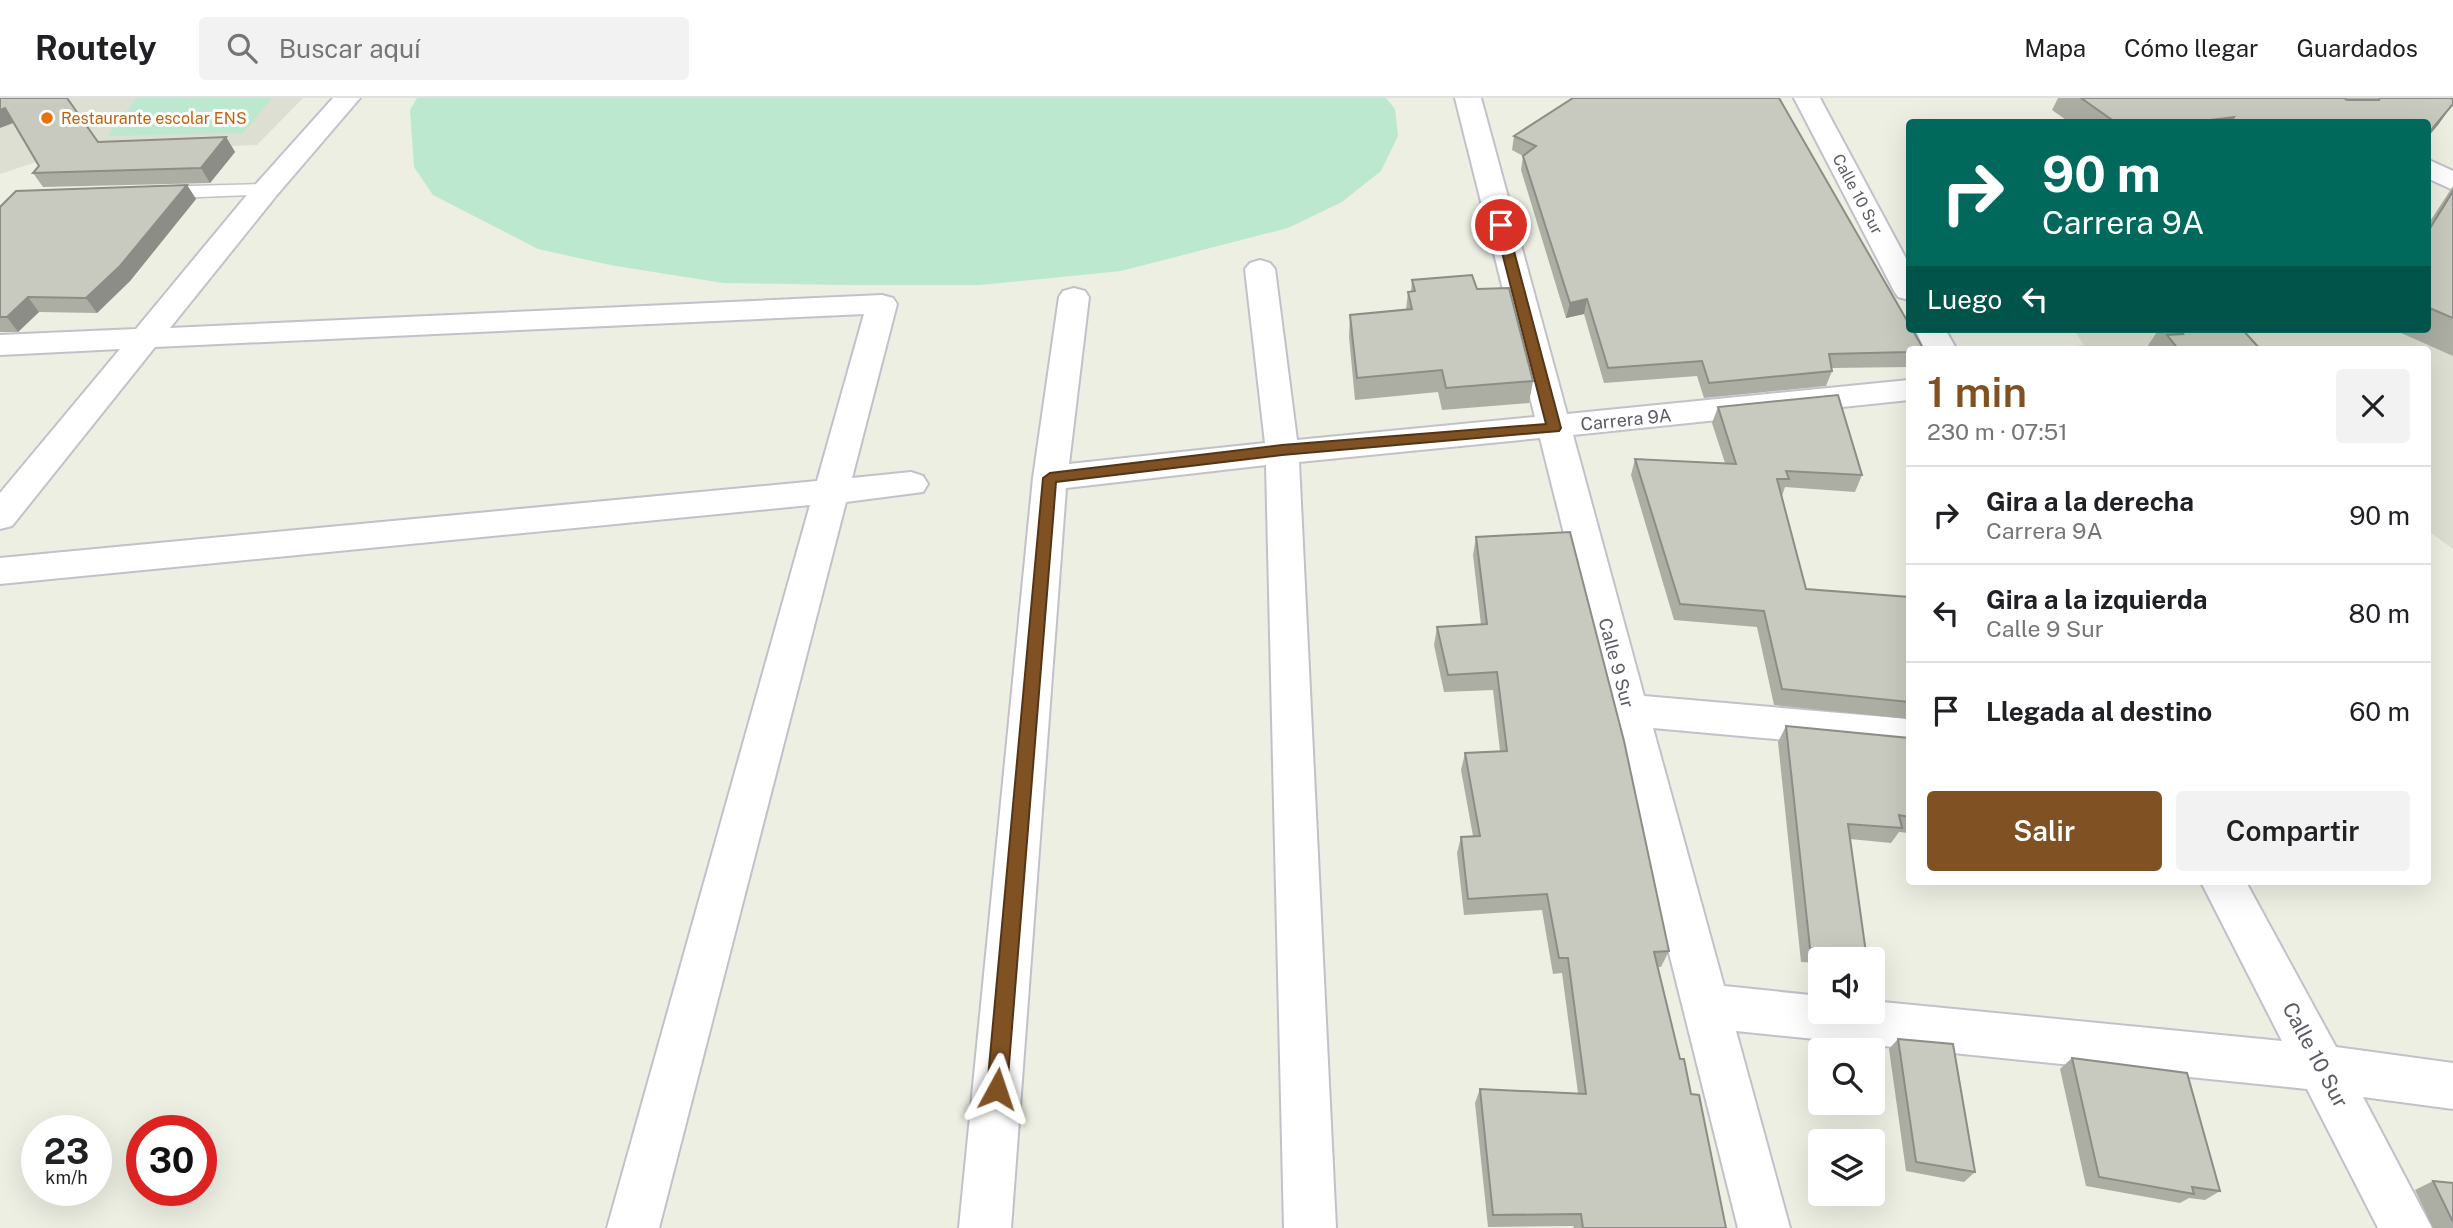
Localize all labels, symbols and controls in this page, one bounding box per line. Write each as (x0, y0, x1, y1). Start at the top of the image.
search box (199, 17, 689, 80)
text: Routely (35, 29, 157, 67)
icon: search (223, 29, 261, 67)
text: Buscar aquí (279, 33, 421, 64)
text: Mapa (2024, 34, 2086, 62)
text: Cómo llegar (2124, 34, 2258, 62)
text: Guardados (2296, 34, 2418, 62)
place label: Restaurante escolar ENS (61, 109, 247, 128)
marker: Restaurante escolar ENS (39, 110, 55, 126)
text: 90 m (2042, 145, 2161, 203)
icon: right (1927, 147, 2018, 238)
street label: Calle 10 Sur (1828, 151, 1887, 238)
pin (1471, 195, 1531, 255)
text: Carrera 9A (2042, 204, 2205, 241)
icon: arrive (1482, 206, 1520, 244)
icon: left (2016, 280, 2054, 318)
text: Luego (1927, 284, 2002, 315)
text: 1 min (1927, 367, 2027, 416)
button: close (2336, 369, 2410, 443)
street label: Carrera 9A (1579, 404, 1673, 435)
text: 230 m · 07:51 (1927, 418, 2068, 445)
text: Gira a la derecha (1986, 486, 2194, 517)
icon: right (1927, 496, 1965, 534)
text: 90 m (2349, 500, 2410, 531)
text: Carrera 9A (1986, 517, 2103, 544)
text: Gira a la izquierda (1986, 584, 2208, 615)
icon: left (1927, 594, 1965, 632)
text: 80 m (2349, 598, 2410, 629)
text: Calle 9 Sur (1986, 615, 2104, 642)
street label: Calle 9 Sur (1594, 616, 1639, 710)
icon: arrive (1927, 692, 1965, 730)
text: Llegada al destino (1986, 696, 2212, 727)
text: 60 m (2349, 696, 2410, 727)
button: Salir (1927, 791, 2162, 871)
button: Compartir (2176, 791, 2410, 871)
map controls (1808, 947, 1885, 1206)
button: sound (1808, 947, 1885, 1024)
street label: Calle 10 Sur (2277, 998, 2354, 1112)
button: search (1808, 1038, 1885, 1115)
position arrow (960, 1052, 1034, 1126)
speed limit sign: 30 (126, 1115, 217, 1206)
button: layers (1808, 1129, 1885, 1206)
text: 23 (44, 1131, 89, 1172)
text: km/h (45, 1167, 88, 1188)

